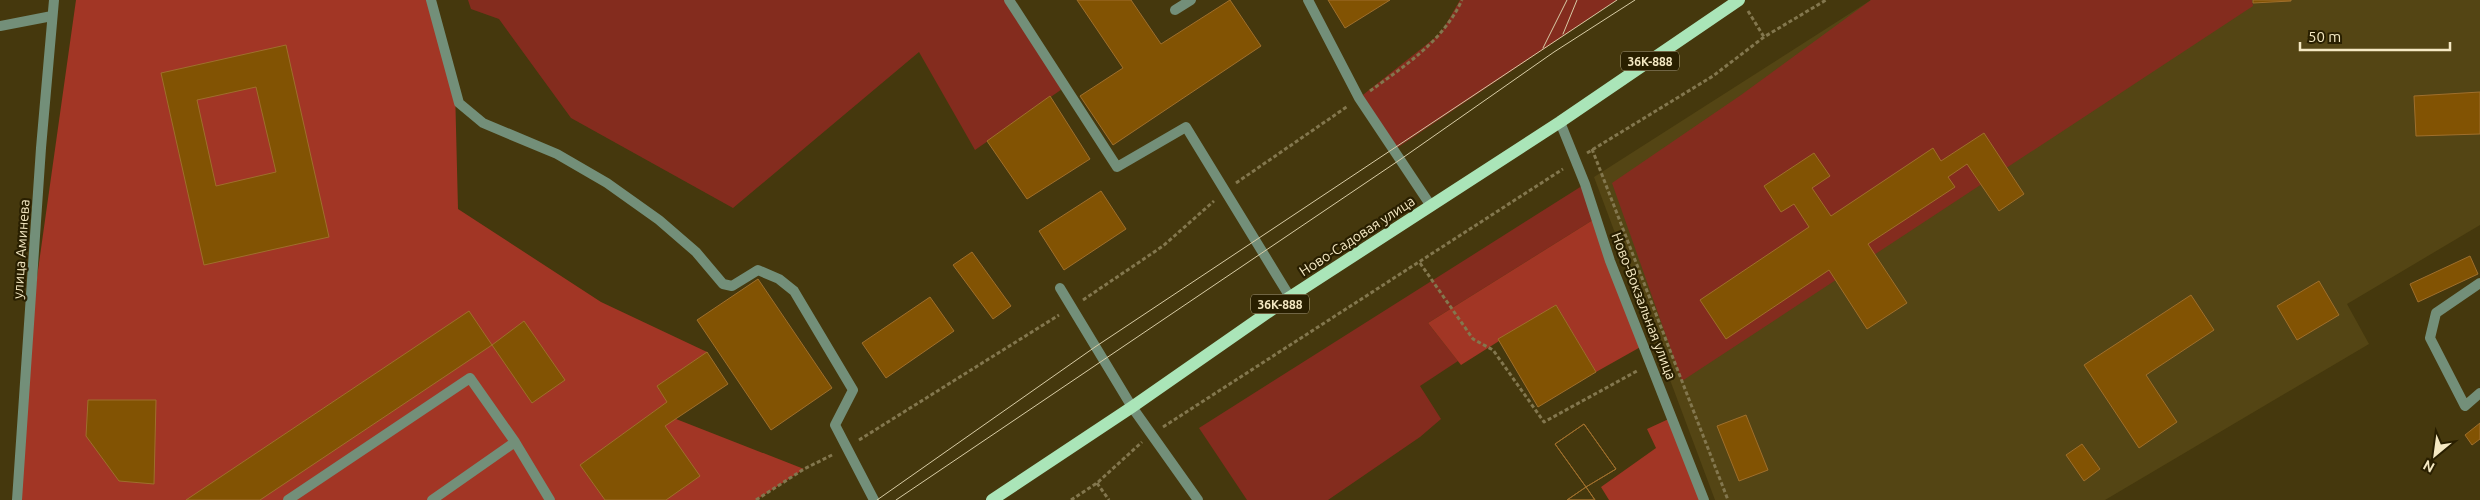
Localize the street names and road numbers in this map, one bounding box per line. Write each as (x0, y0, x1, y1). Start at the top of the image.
road number: 36К-888 (1621, 51, 1679, 70)
street label: Ново-Садовая улица (1296, 193, 1418, 279)
street label: улица Аминева (10, 199, 32, 299)
street label: Ново-Вокзальная улица (1609, 230, 1679, 382)
road number: 36К-888 (1251, 294, 1309, 314)

